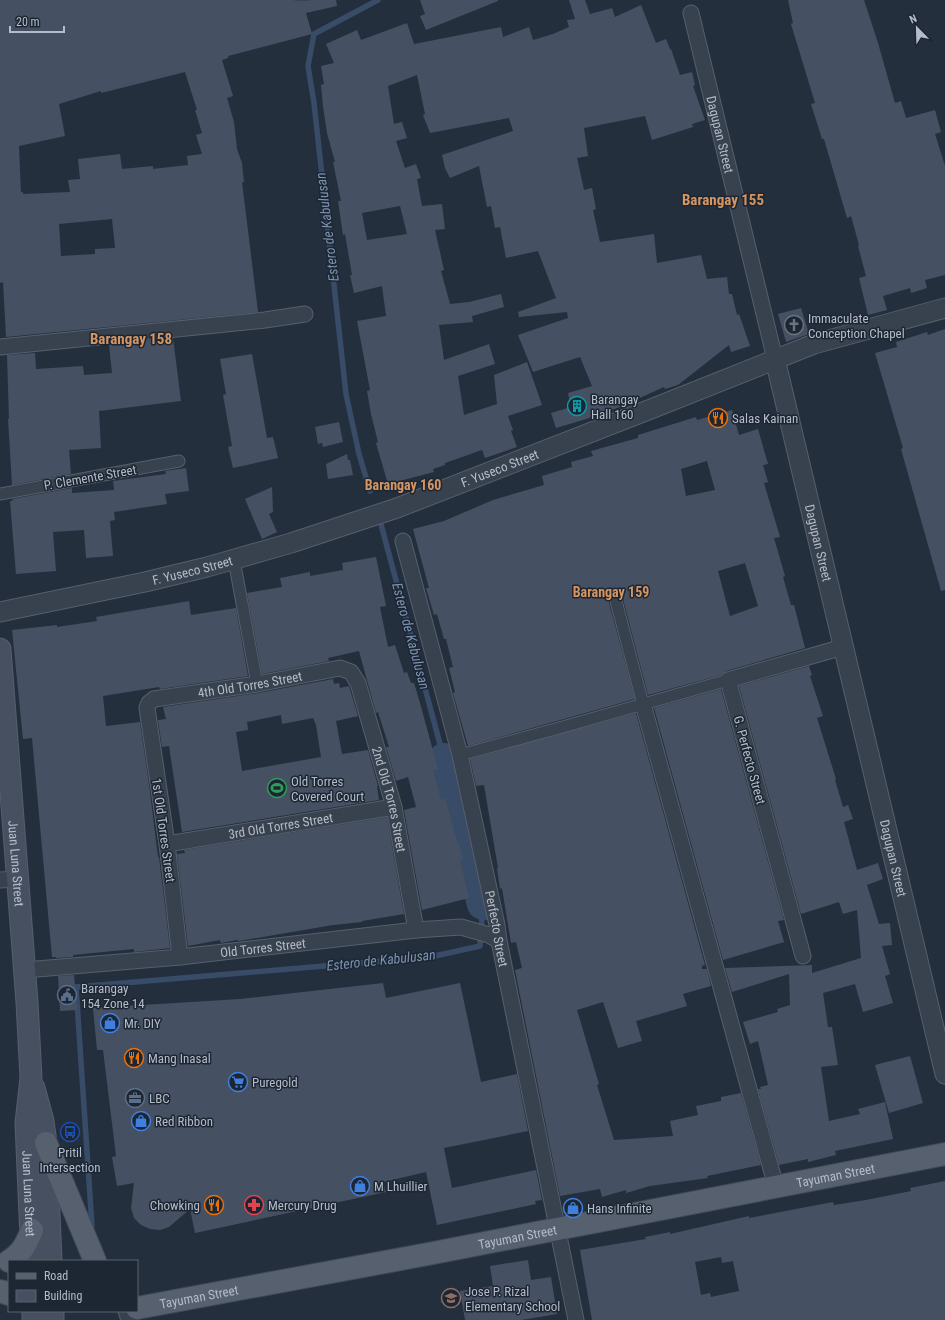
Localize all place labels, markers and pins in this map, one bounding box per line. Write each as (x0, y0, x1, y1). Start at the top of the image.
place label: Immaculate Conception Chapel (808, 311, 905, 341)
church icon: Immaculate Conception Chapel (783, 314, 805, 336)
place label: Barangay Hall 160 (591, 392, 639, 422)
building icon: Barangay Hall 160 (566, 395, 588, 417)
restaurant icon: Salas Kainan (707, 407, 729, 429)
place label: Salas Kainan (732, 411, 798, 426)
place label: Old Torres Covered Court (291, 774, 364, 804)
sports icon: Old Torres Covered Court (266, 777, 288, 799)
place label: Barangay 154 Zone 14 (81, 981, 145, 1011)
public building icon: Barangay 154 Zone 14 (56, 984, 78, 1006)
shop icon: Mr. DIY (99, 1012, 121, 1034)
place label: Mr. DIY (124, 1016, 161, 1031)
restaurant icon: Mang Inasal (123, 1047, 145, 1069)
place label: Mang Inasal (148, 1051, 211, 1066)
supermarket icon: Puregold (227, 1071, 249, 1093)
place label: Puregold (252, 1075, 298, 1090)
office icon: LBC (124, 1087, 146, 1109)
place label: LBC (149, 1091, 170, 1106)
shop icon: Red Ribbon (130, 1110, 152, 1132)
place label: Red Ribbon (155, 1114, 213, 1129)
bus stop icon: Pritil Intersection (59, 1121, 81, 1143)
place label: Pritil Intersection (39, 1145, 101, 1175)
shop icon: M Lhuillier (349, 1175, 371, 1197)
place label: M Lhuillier (374, 1179, 428, 1194)
restaurant icon: Chowking (203, 1194, 225, 1216)
pharmacy icon: Mercury Drug (243, 1194, 265, 1216)
shop icon: Hans Infinite (562, 1197, 584, 1219)
place label: Chowking (150, 1198, 200, 1213)
place label: Mercury Drug (268, 1198, 337, 1213)
place label: Hans Infinite (587, 1201, 652, 1216)
place label: Jose P. Rizal Elementary School (465, 1284, 560, 1314)
school or university icon: Jose P. Rizal Elementary School (440, 1287, 462, 1309)

